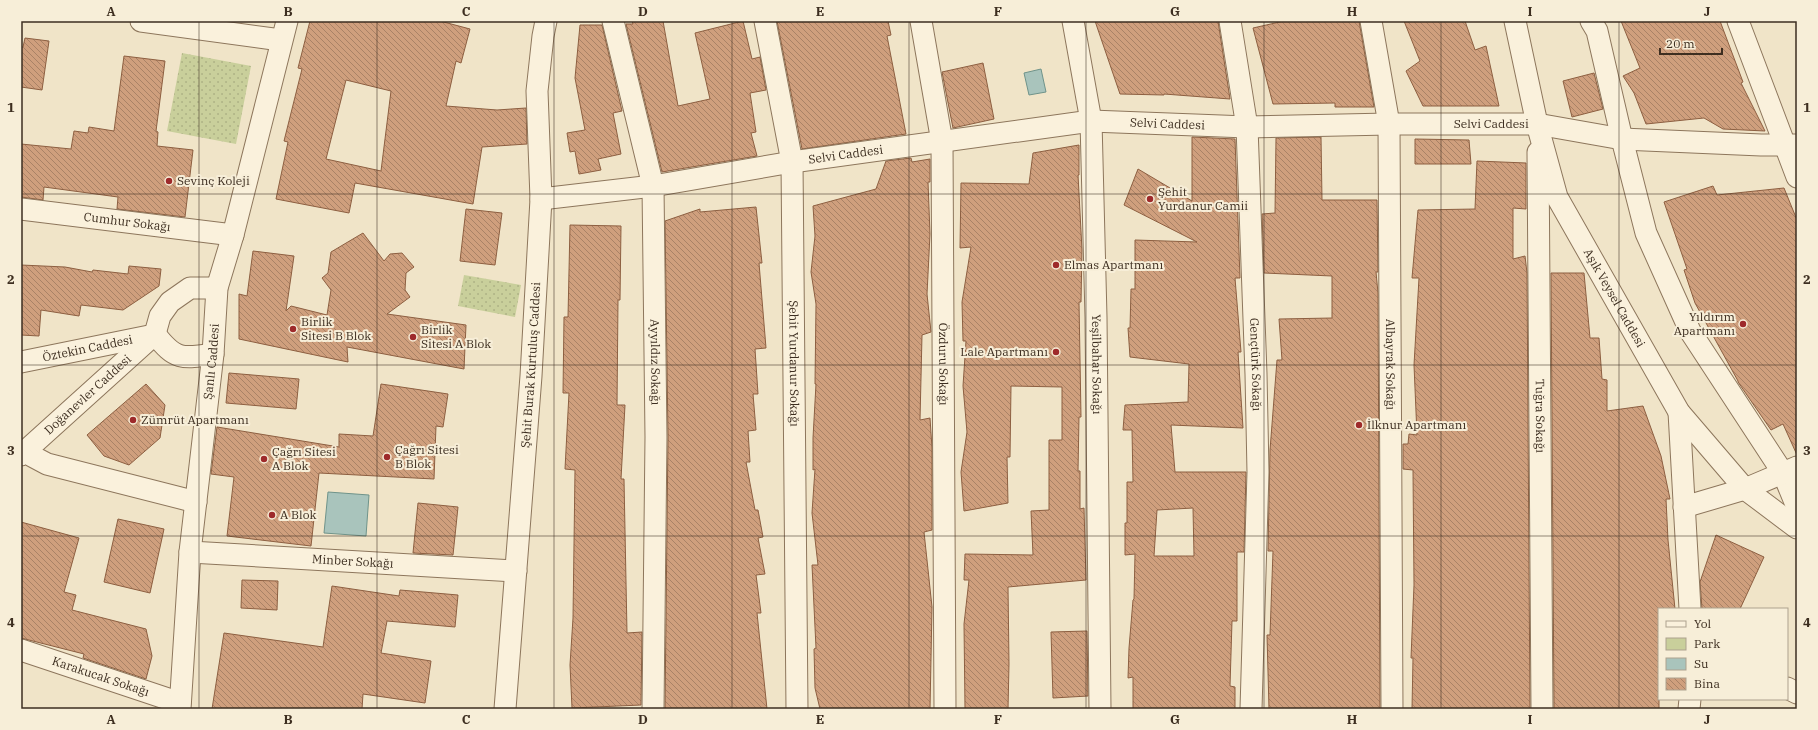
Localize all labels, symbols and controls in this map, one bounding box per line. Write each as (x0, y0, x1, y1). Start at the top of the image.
text: A (106, 3, 116, 20)
text: B (283, 3, 293, 20)
text: C (462, 3, 471, 20)
text: D (638, 3, 648, 20)
text: E (816, 3, 824, 20)
text: F (994, 3, 1002, 20)
text: G (1170, 3, 1180, 20)
text: H (1347, 3, 1358, 20)
text: I (1528, 3, 1533, 20)
text: J (1704, 3, 1711, 20)
scale bar (1660, 30, 1722, 56)
text: 20 m (1666, 36, 1695, 51)
text: 1 (7, 99, 15, 116)
text: 1 (1803, 99, 1811, 116)
street label: Selvi Caddesi (1130, 115, 1205, 132)
street label: Selvi Caddesi (1454, 116, 1529, 131)
street label: Selvi Caddesi (807, 142, 884, 167)
place label: Sevinç Koleji (177, 173, 250, 188)
marker: Sevinç Koleji (164, 176, 174, 186)
place label: Şehit Yurdanur Camii (1158, 184, 1248, 213)
marker: Şehit Yurdanur Camii (1145, 194, 1155, 204)
street label: Cumhur Sokağı (83, 209, 172, 234)
street label: Aşık Veysel Caddesi (1581, 246, 1649, 350)
place label: Elmas Apartmanı (1064, 257, 1163, 272)
marker: Elmas Apartmanı (1051, 260, 1061, 270)
text: 2 (7, 271, 15, 288)
text: 2 (1803, 271, 1811, 288)
street label: Şehit Burak Kurtuluş Caddesi (517, 281, 543, 448)
street label: Şehit Yurdanur Sokağı (786, 300, 802, 427)
place label: Yıldırım Apartmanı (1674, 309, 1736, 338)
place label: Birlik Sitesi B Blok (301, 314, 371, 343)
street label: Yeşilbahar Sokağı (1089, 314, 1105, 415)
street label: Gençtürk Sokağı (1247, 317, 1265, 412)
street label: Ayyıldız Sokağı (648, 319, 664, 406)
street label: Albayrak Sokağı (1383, 319, 1398, 410)
marker: Yıldırım Apartmanı (1738, 319, 1748, 329)
place label: Birlik Sitesi A Blok (421, 322, 491, 351)
street label: Şanlı Caddesi (200, 323, 222, 400)
street label: Özduru Sokağı (936, 323, 951, 406)
marker: Birlik Sitesi B Blok (288, 324, 298, 334)
street label: Öztekin Caddesi (41, 331, 134, 364)
marker: Birlik Sitesi A Blok (408, 332, 418, 342)
place label: Lale Apartmanı (960, 344, 1048, 359)
marker: Lale Apartmanı (1051, 347, 1061, 357)
street label: Doğanevler Caddesi (41, 351, 134, 437)
street label: Tuğra Sokağı (1533, 379, 1548, 453)
place label: Zümrüt Apartmanı (141, 412, 249, 427)
marker: Zümrüt Apartmanı (128, 415, 138, 425)
place label: İlknur Apartmanı (1367, 417, 1466, 432)
marker: İlknur Apartmanı (1354, 420, 1364, 430)
text: 3 (7, 442, 15, 459)
place label: Çağrı Sitesi B Blok (395, 442, 459, 471)
text: 3 (1803, 442, 1811, 459)
place label: Çağrı Sitesi A Blok (272, 444, 336, 473)
marker: Çağrı Sitesi B Blok (382, 452, 392, 462)
marker: Çağrı Sitesi A Blok (259, 454, 269, 464)
place label: A Blok (280, 507, 316, 522)
marker: A Blok (267, 510, 277, 520)
street label: Minber Sokağı (312, 551, 394, 571)
legend (1658, 608, 1788, 700)
text: 4 (7, 614, 15, 631)
text: 4 (1803, 614, 1811, 631)
text: Yol (1694, 616, 1712, 631)
text: Park (1694, 636, 1720, 651)
street label: Karakucak Sokağı (50, 653, 151, 699)
text: Su (1694, 656, 1709, 671)
text: Bina (1694, 676, 1720, 691)
text: A (106, 711, 116, 728)
text: B (283, 711, 293, 728)
text: C (462, 711, 471, 728)
text: D (638, 711, 648, 728)
text: E (816, 711, 824, 728)
text: F (994, 711, 1002, 728)
text: G (1170, 711, 1180, 728)
text: H (1347, 711, 1358, 728)
text: I (1528, 711, 1533, 728)
text: J (1704, 711, 1711, 728)

